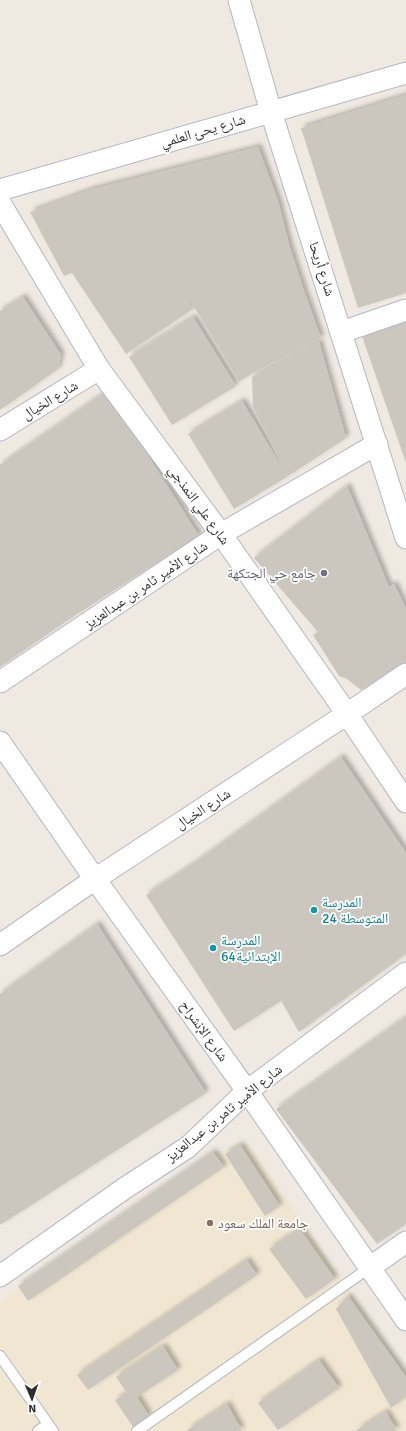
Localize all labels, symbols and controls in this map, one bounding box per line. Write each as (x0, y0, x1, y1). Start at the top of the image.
street label: شارع يحئ العلمي (159, 111, 248, 154)
street label: شارع أريحا (304, 240, 339, 299)
street label: شارع الخيال (19, 377, 82, 424)
street label: شارع علي النمذجي (162, 462, 234, 550)
street label: شارع الأمير ثامر بن عبدالعزيز (80, 537, 211, 634)
place label: جامع حي الجتكهة (227, 565, 316, 584)
marker: جامع حي الجتكهة (319, 568, 329, 578)
street label: شارع الخيال (172, 785, 234, 834)
place label: المدرسة المتوسطة 24 (322, 894, 388, 927)
marker: المدرسة المتوسطة 24 (309, 905, 319, 915)
place label: المدرسة الإبتدائية64 (221, 932, 281, 965)
marker: المدرسة الإبتدائية64 (208, 943, 218, 953)
street label: شارع الإنشراح (175, 997, 232, 1065)
street label: شارع الأمير ثامر بن عبدالعزيز (162, 1061, 286, 1167)
place label: جامعة الملك سعود (218, 1215, 308, 1232)
marker: جامعة الملك سعود (205, 1218, 215, 1228)
north arrow (12, 1379, 52, 1419)
text: N (28, 1402, 36, 1415)

